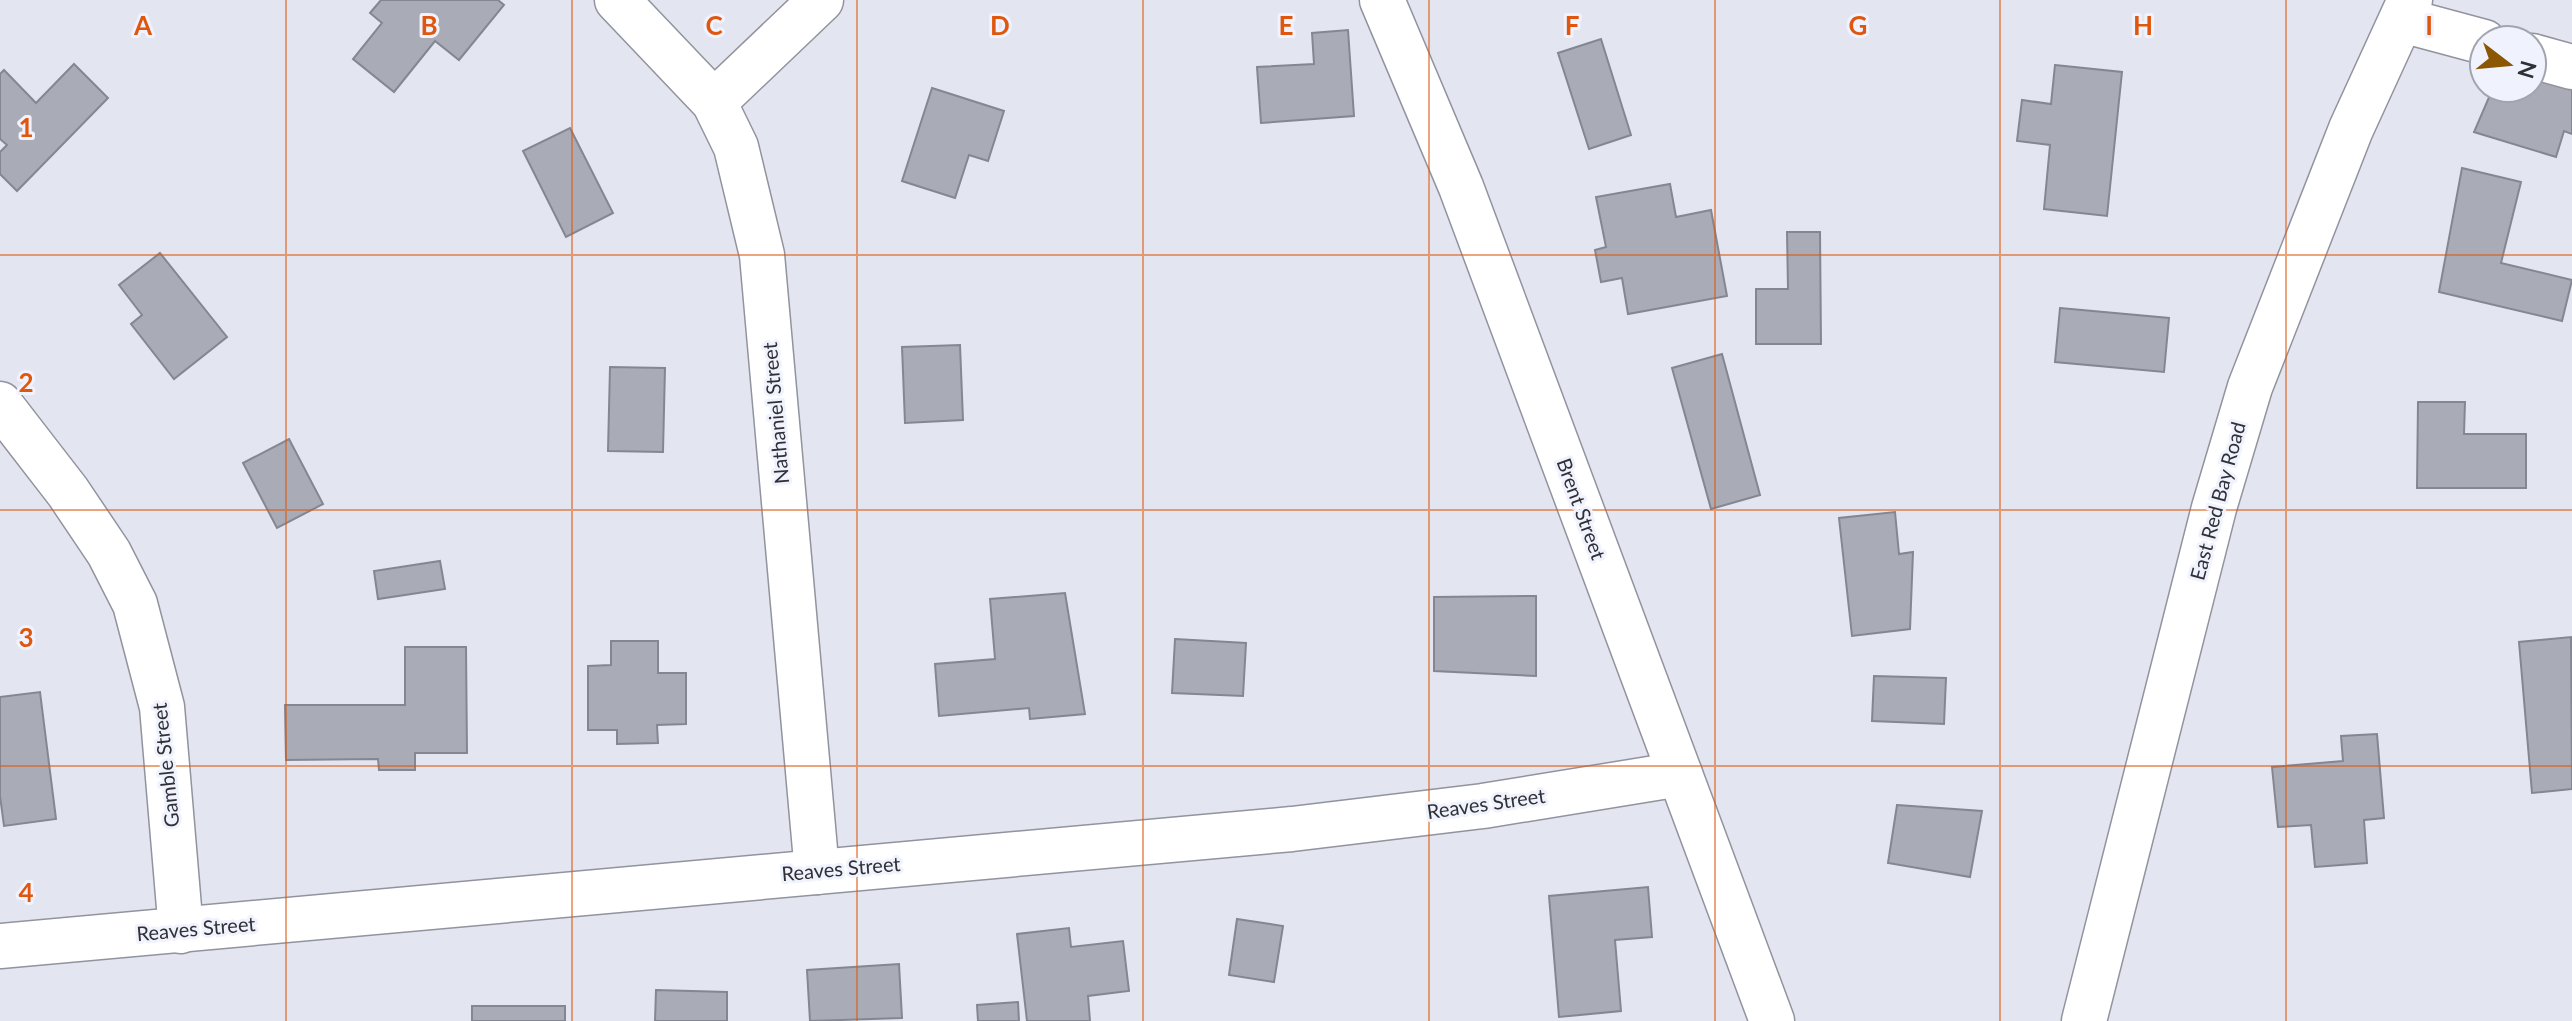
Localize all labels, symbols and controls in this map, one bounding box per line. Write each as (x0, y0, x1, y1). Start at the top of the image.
text: A (133, 9, 153, 41)
text: B (420, 9, 438, 41)
text: C (705, 9, 723, 41)
text: D (990, 9, 1010, 41)
text: E (1279, 9, 1293, 41)
text: F (1565, 9, 1579, 41)
text: G (1849, 9, 1867, 41)
text: H (2133, 9, 2153, 41)
text: I (2425, 9, 2433, 41)
north arrow (2468, 24, 2548, 104)
text: N (2512, 58, 2543, 82)
text: 1 (18, 111, 34, 143)
street label: Nathaniel Street (757, 341, 793, 485)
text: 2 (18, 366, 34, 398)
street label: East Red Bay Road (2184, 419, 2250, 583)
street label: Brent Street (1553, 455, 1611, 563)
text: 3 (18, 621, 34, 653)
street label: Gamble Street (147, 702, 183, 829)
street label: Reaves Street (1425, 783, 1547, 823)
street label: Reaves Street (780, 851, 901, 885)
text: 4 (18, 876, 34, 908)
street label: Reaves Street (135, 911, 256, 945)

